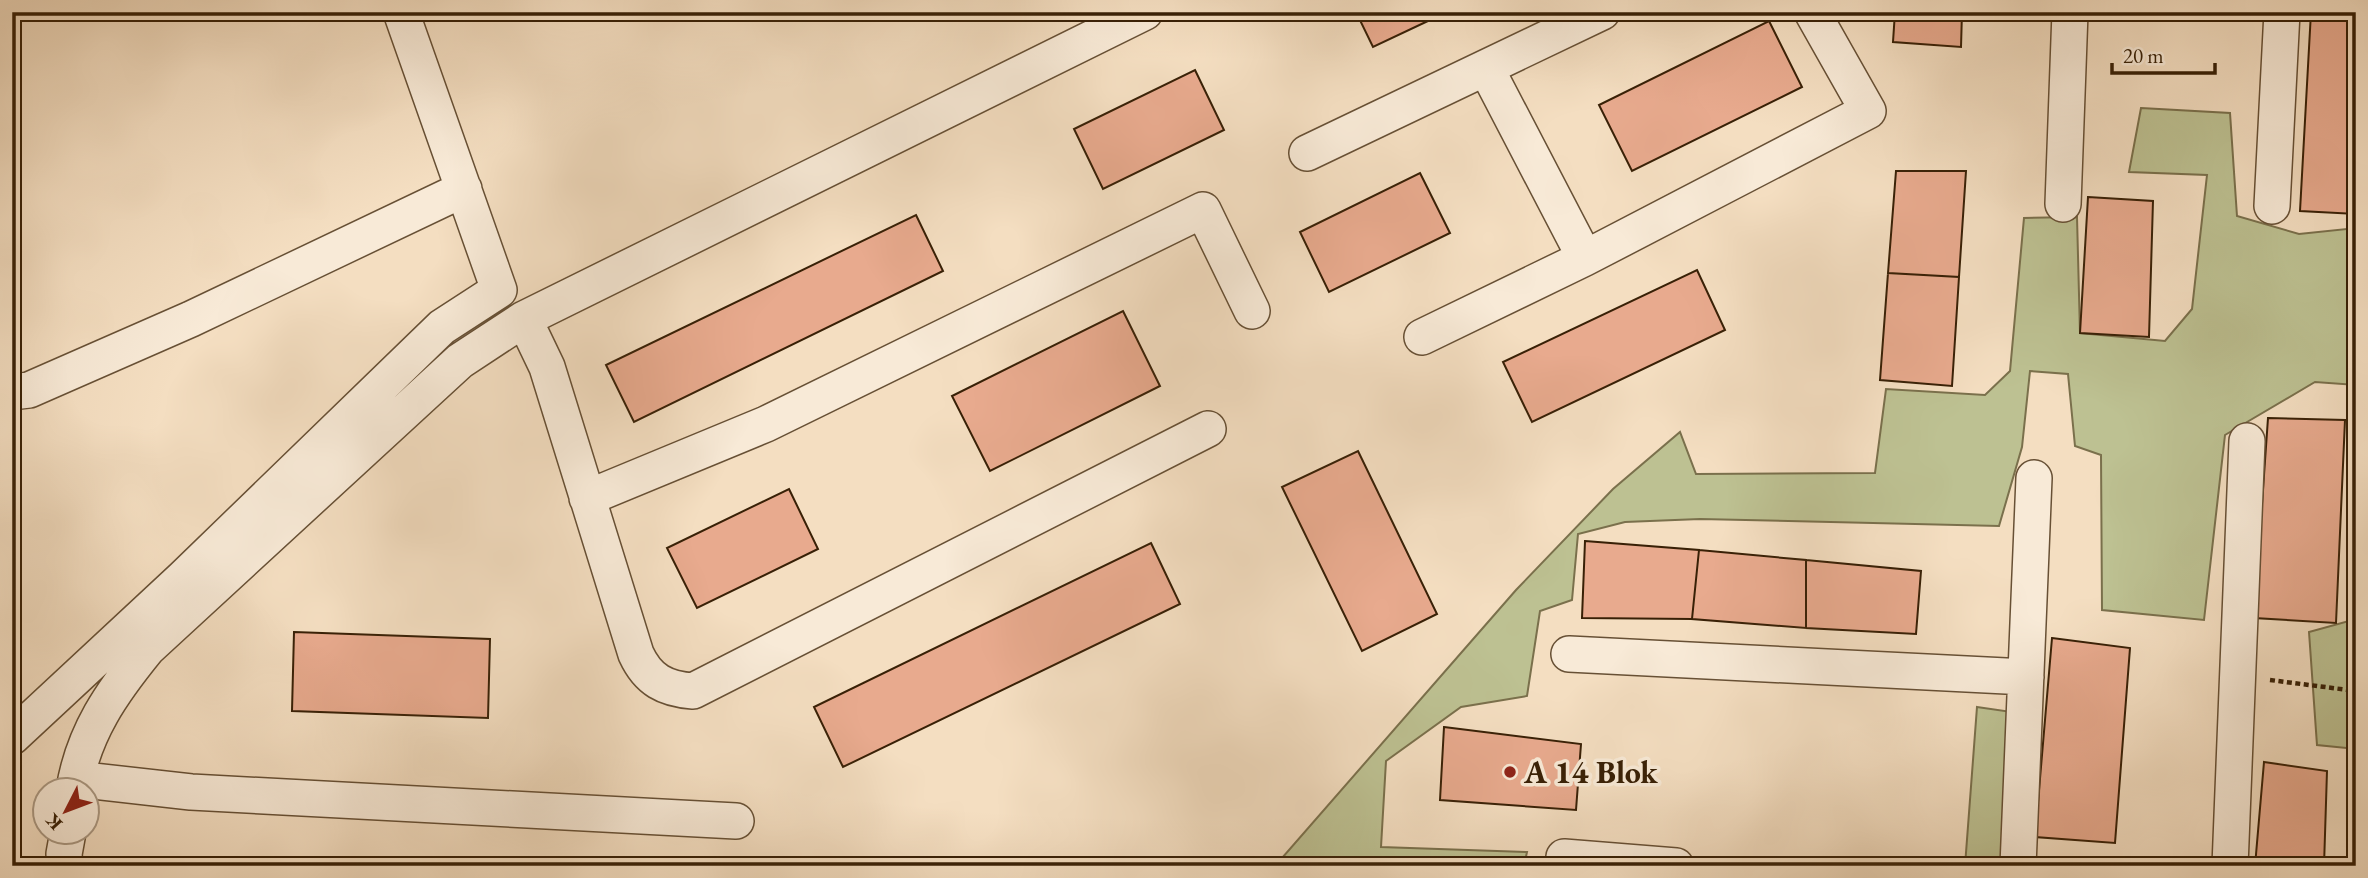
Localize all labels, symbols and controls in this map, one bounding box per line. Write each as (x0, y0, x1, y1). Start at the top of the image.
scale bar (2112, 32, 2216, 76)
text: 20 m (2123, 42, 2164, 69)
place label: A 14 Blok (1523, 751, 1658, 793)
marker: A 14 Blok (1502, 764, 1518, 780)
north arrow (32, 776, 102, 846)
text: K (39, 808, 68, 836)

